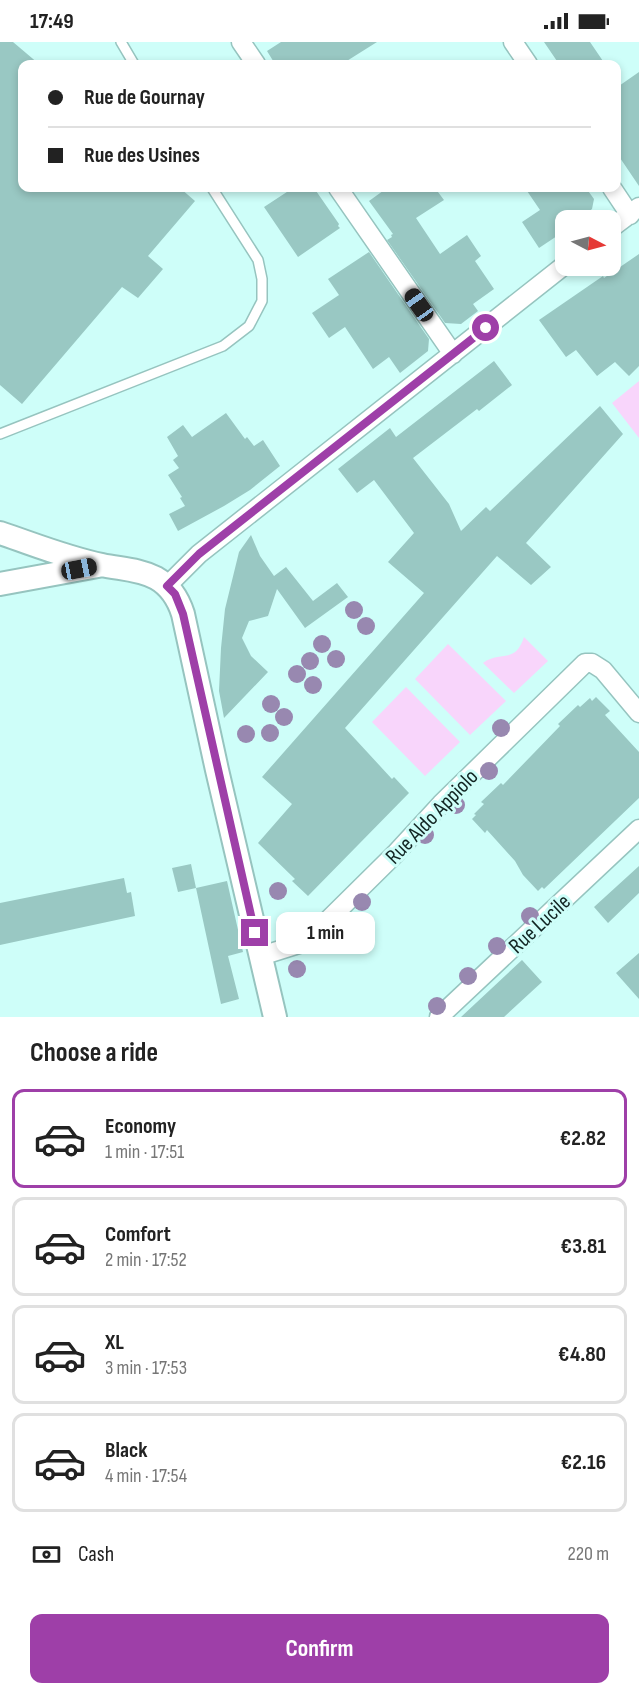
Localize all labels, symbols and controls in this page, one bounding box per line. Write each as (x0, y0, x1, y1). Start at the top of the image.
text: 17:49 (30, 8, 74, 35)
text: Rue de Gournay (84, 84, 205, 111)
text: Rue des Usines (84, 142, 200, 169)
north arrow (555, 210, 621, 276)
map controls (555, 210, 621, 276)
car (401, 285, 437, 325)
route start (472, 314, 499, 341)
car (60, 557, 98, 581)
street label: Rue Aldo Appiolo (380, 764, 484, 870)
street label: Rue Lucile (503, 889, 577, 960)
callout: 1 min (276, 912, 375, 954)
route end (241, 919, 268, 946)
text: 1 min (307, 921, 344, 945)
text: Choose a ride (30, 1037, 158, 1069)
icon: car (33, 1112, 87, 1166)
text: Economy (105, 1113, 176, 1140)
text: €2.82 (560, 1125, 606, 1152)
text: 1 min · 17:51 (105, 1140, 184, 1164)
icon: car (33, 1220, 87, 1274)
text: Comfort (105, 1221, 171, 1248)
text: €3.81 (561, 1233, 606, 1260)
text: 2 min · 17:52 (105, 1248, 187, 1272)
icon: car (33, 1328, 87, 1382)
text: XL (105, 1329, 124, 1356)
text: €4.80 (558, 1341, 606, 1368)
text: 3 min · 17:53 (105, 1356, 187, 1380)
icon: car (33, 1436, 87, 1490)
text: Black (105, 1437, 147, 1464)
text: €2.16 (561, 1449, 606, 1476)
text: 4 min · 17:54 (105, 1464, 187, 1488)
icon: cash (30, 1538, 63, 1571)
text: Cash (78, 1541, 114, 1568)
text: 220 m (568, 1542, 609, 1566)
button: Confirm (30, 1614, 609, 1683)

